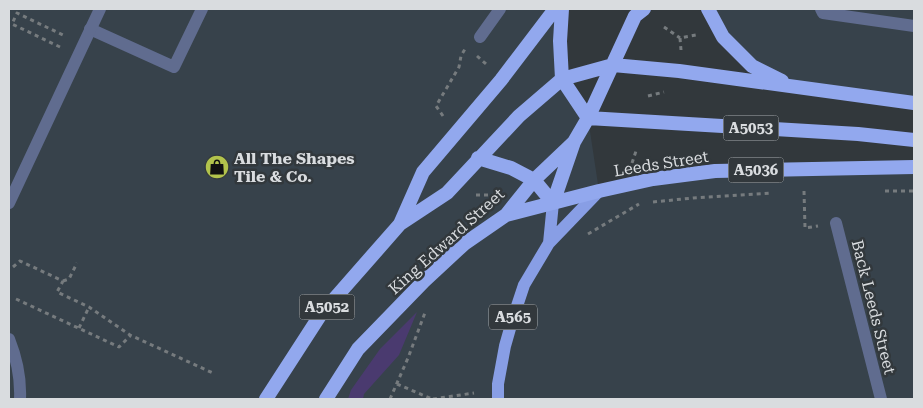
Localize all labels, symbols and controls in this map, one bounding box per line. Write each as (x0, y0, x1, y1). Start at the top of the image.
road number: A5053 (724, 116, 778, 140)
street label: Leeds Street (612, 147, 710, 180)
place label: All The Shapes Tile & Co. (234, 149, 355, 186)
shop icon: All The Shapes Tile & Co. (204, 154, 230, 180)
road number: A5036 (728, 158, 784, 182)
street label: King Edward Street (385, 184, 508, 298)
street label: Back Leeds Street (848, 238, 899, 376)
road number: A5052 (300, 294, 354, 320)
road number: A565 (489, 304, 537, 330)

